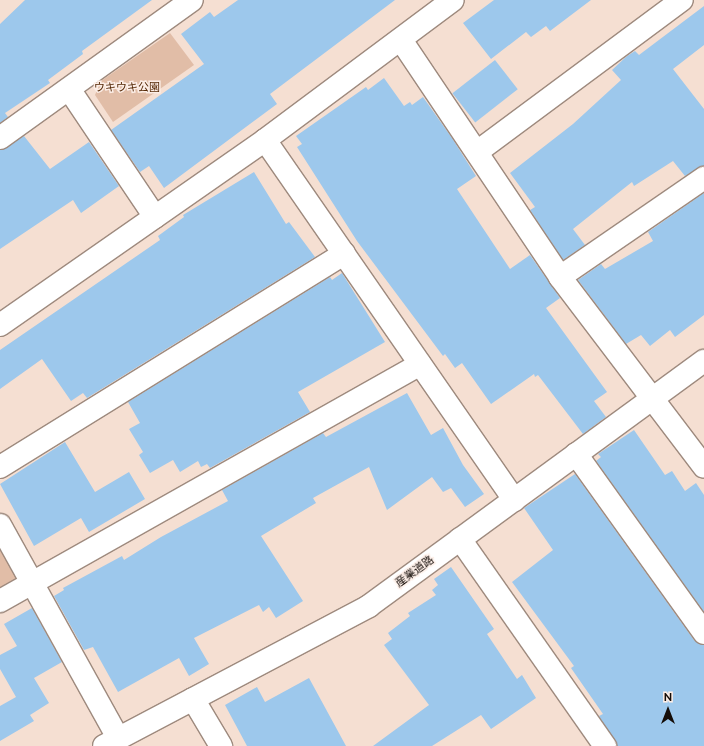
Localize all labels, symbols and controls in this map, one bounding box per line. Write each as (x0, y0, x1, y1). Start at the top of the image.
park label: ウキウキ公園 (94, 81, 160, 95)
street label: 産業道路 (393, 554, 437, 590)
north arrow (648, 690, 688, 730)
text: N (664, 691, 672, 704)

